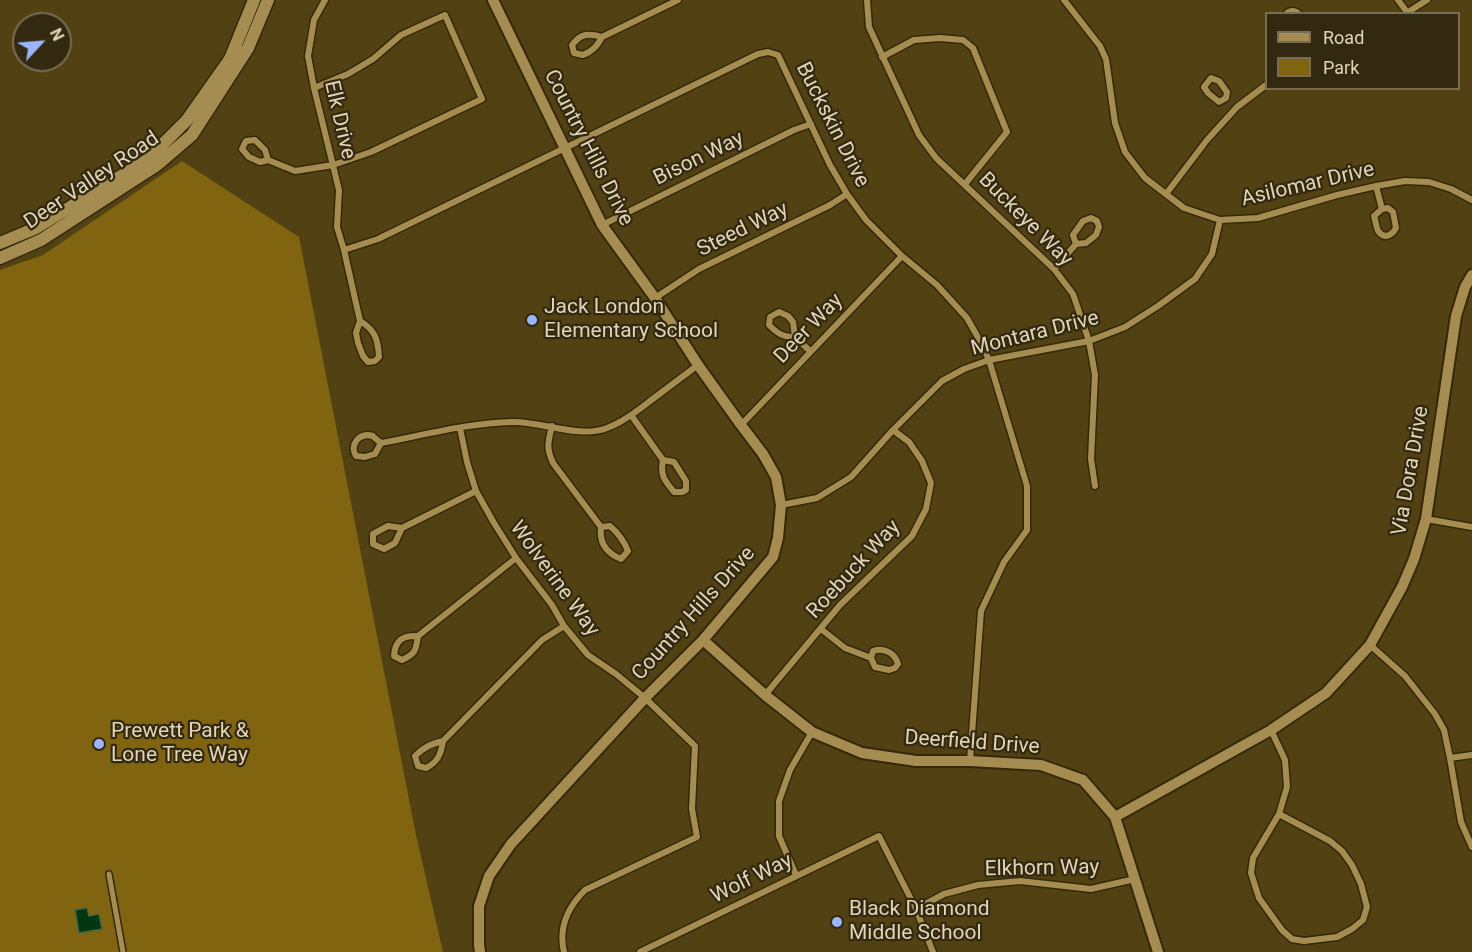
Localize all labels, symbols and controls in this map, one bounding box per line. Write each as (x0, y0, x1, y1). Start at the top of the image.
north arrow (12, 12, 72, 72)
legend (1265, 12, 1460, 90)
text: N (46, 26, 68, 44)
text: Road (1323, 27, 1364, 48)
text: Park (1323, 57, 1359, 78)
street label: Buckskin Drive (790, 58, 874, 192)
street label: Country Hills Drive (538, 66, 638, 230)
street label: Elk Drive (318, 78, 360, 162)
street label: Bison Way (650, 126, 748, 192)
street label: Deer Valley Road (20, 127, 164, 235)
street label: Asilomar Drive (1239, 157, 1377, 213)
street label: Buckeye Way (973, 168, 1077, 272)
street label: Steed Way (693, 197, 793, 263)
street label: Deer Way (769, 289, 849, 369)
place label: Jack London Elementary School (544, 295, 718, 345)
street label: Montara Drive (969, 306, 1101, 362)
marker: Jack London Elementary School (525, 313, 539, 327)
street label: Via Dora Drive (1387, 404, 1435, 538)
street label: Roebuck Way (802, 515, 906, 625)
street label: Wolverine Way (504, 516, 604, 642)
street label: Country Hills Drive (627, 542, 761, 686)
place label: Prewett Park & Lone Tree Way (111, 719, 249, 769)
street label: Deerfield Drive (904, 726, 1040, 760)
marker: Prewett Park & Lone Tree Way (92, 737, 106, 751)
street label: Wolf Way (707, 849, 797, 909)
street label: Elkhorn Way (984, 855, 1100, 883)
place label: Black Diamond Middle School (849, 897, 990, 947)
marker: Black Diamond Middle School (830, 915, 844, 929)

